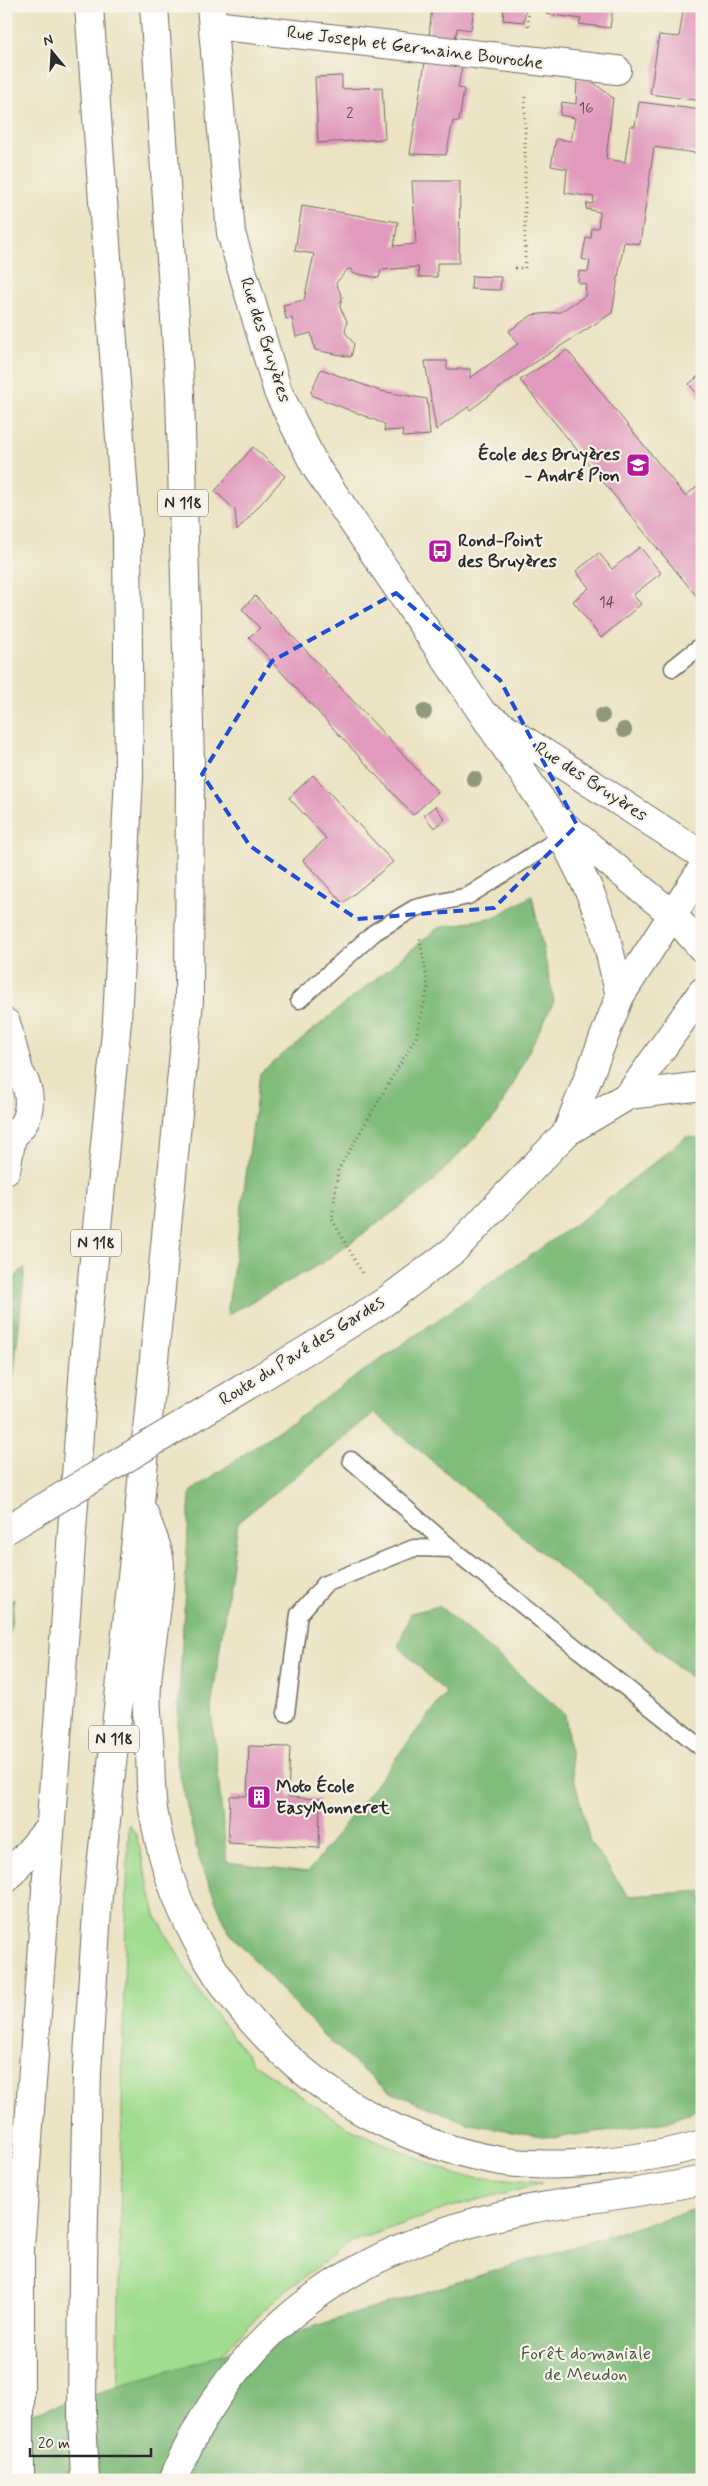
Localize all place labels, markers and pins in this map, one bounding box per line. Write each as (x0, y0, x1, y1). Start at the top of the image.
place label: École des Bruyères - André Pion (478, 442, 620, 488)
school or university icon: École des Bruyères - André Pion (625, 452, 651, 478)
place label: Rond-Point des Bruyères (458, 529, 557, 574)
bus stop icon: Rond-Point des Bruyères (427, 538, 453, 564)
place label: Moto École EasyMonneret (276, 1774, 390, 1820)
building icon: Moto École EasyMonneret (246, 1784, 272, 1810)

